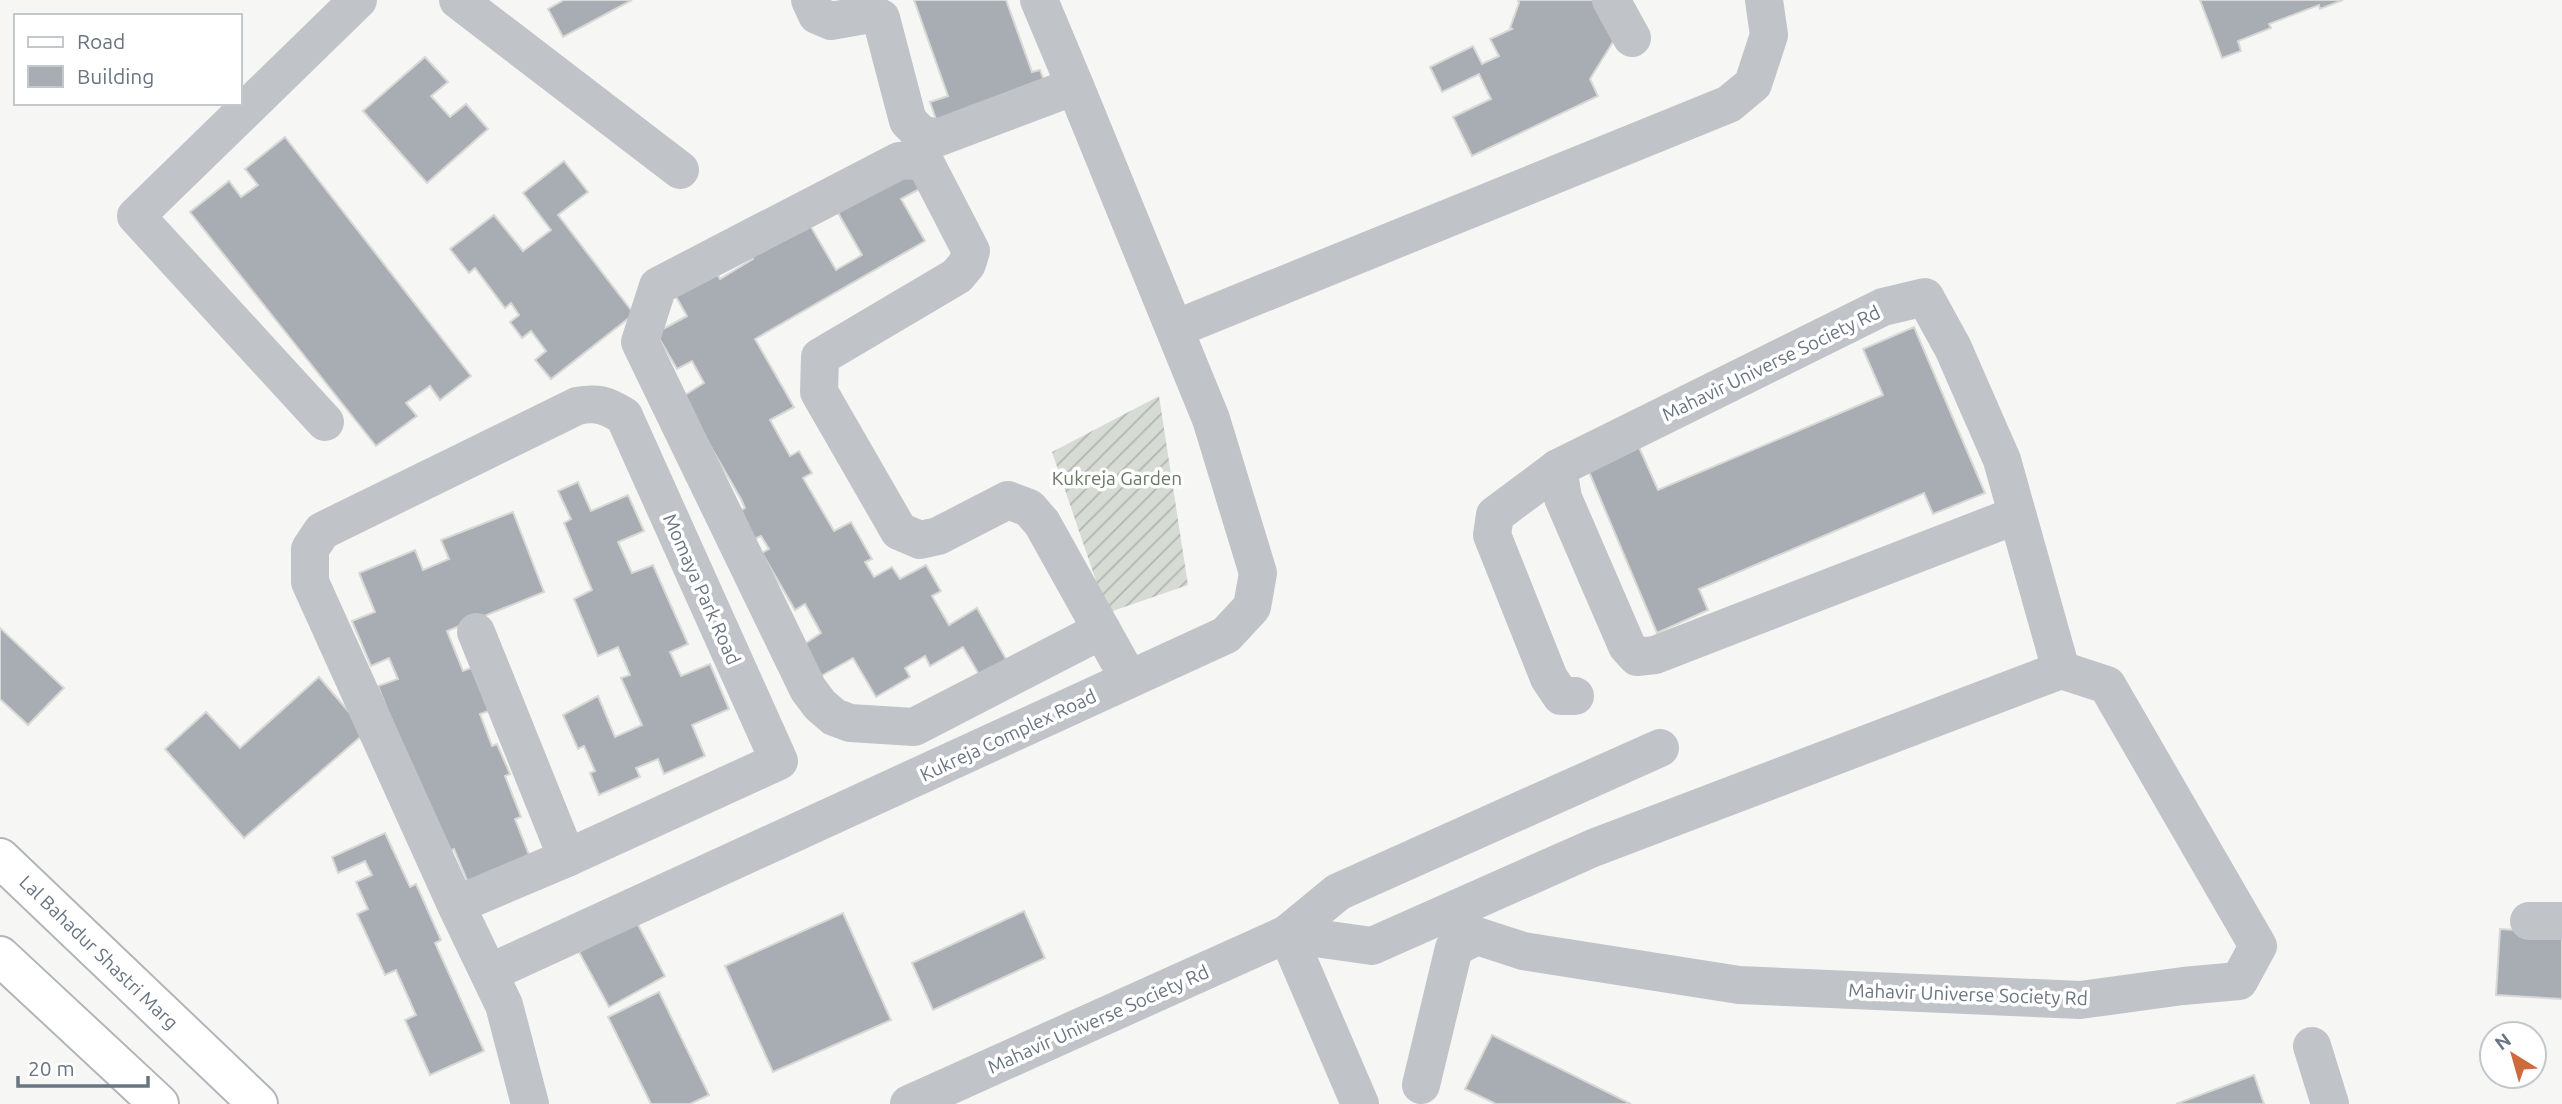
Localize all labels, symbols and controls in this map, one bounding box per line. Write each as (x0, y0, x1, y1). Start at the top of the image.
legend (14, 14, 242, 105)
text: Road (77, 29, 125, 53)
text: Building (77, 64, 154, 88)
street label: Mahavir Universe Society Rd (1658, 301, 1884, 425)
park label: Kukreja Garden (1052, 467, 1182, 489)
street label: Momaya Park Road (659, 510, 745, 668)
street label: Kukreja Complex Road (916, 684, 1100, 786)
street label: Lal Bahadur Shastri Marg (15, 871, 183, 1033)
street label: Mahavir Universe Society Rd (984, 960, 1212, 1078)
street label: Mahavir Universe Society Rd (1848, 979, 2088, 1009)
north arrow (2478, 1020, 2548, 1090)
text: N (2490, 1028, 2515, 1054)
scale bar (18, 1044, 147, 1088)
text: 20 m (28, 1056, 75, 1080)

